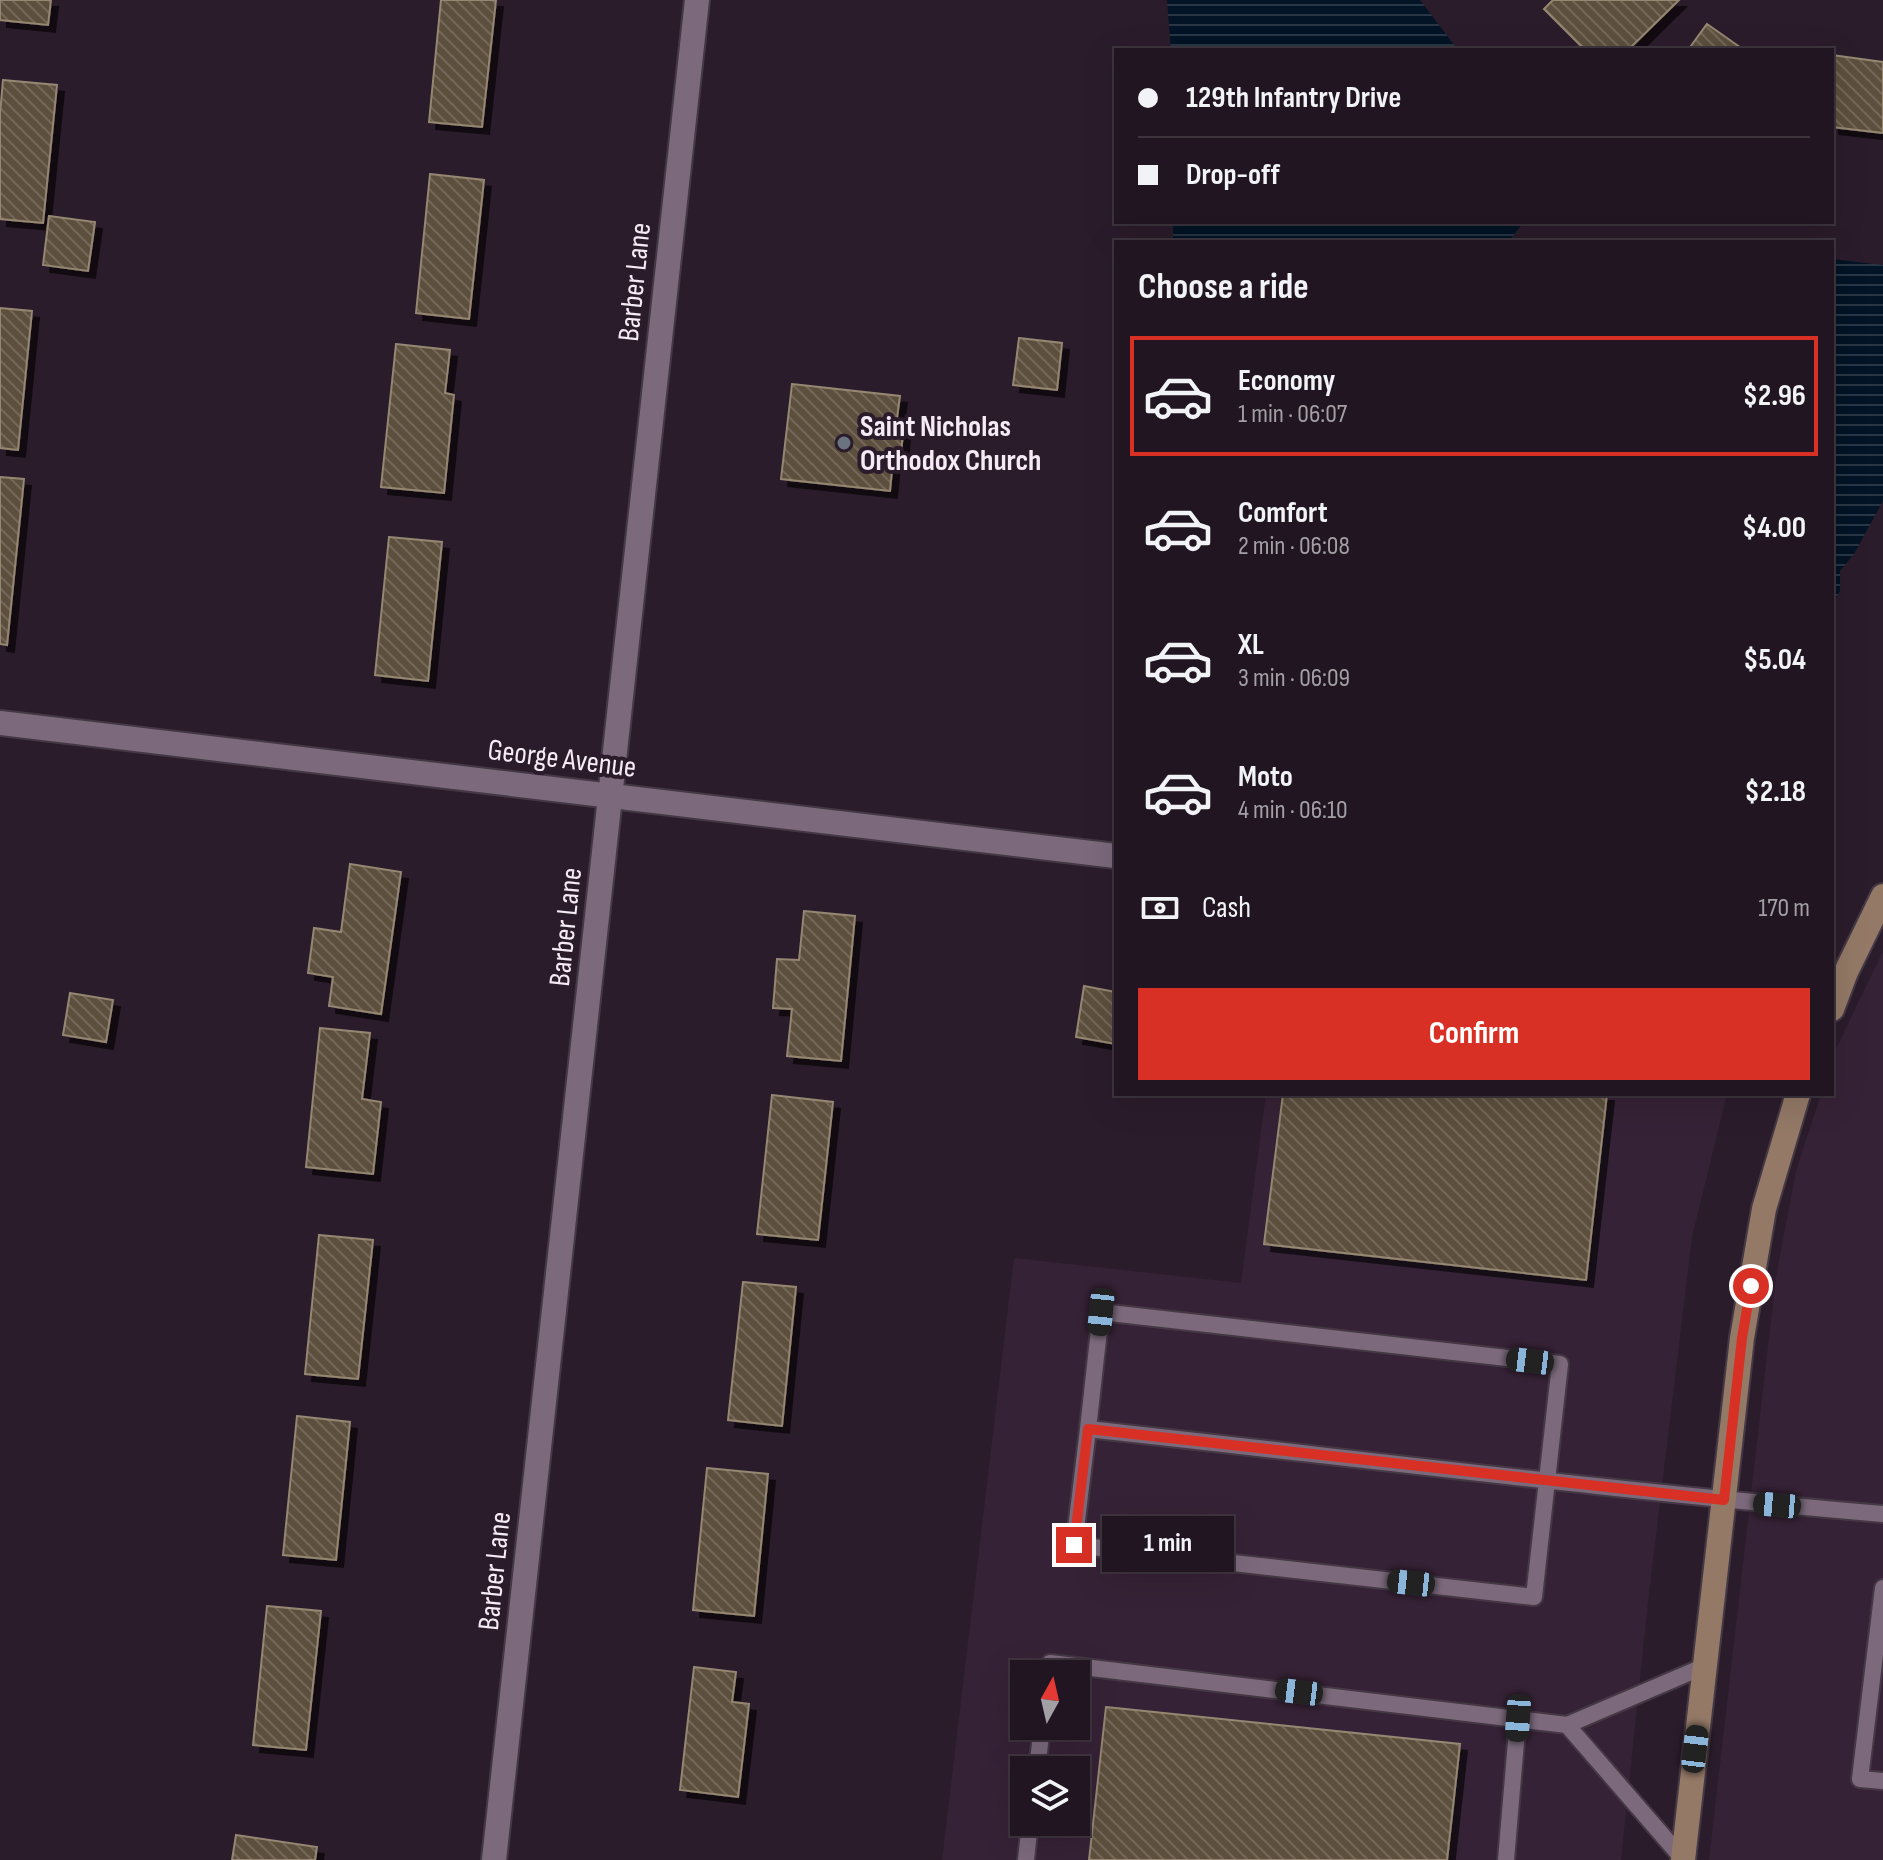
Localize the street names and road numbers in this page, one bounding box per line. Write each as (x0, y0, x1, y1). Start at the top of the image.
street label: Barber Lane (611, 221, 659, 343)
street label: George Avenue (486, 732, 638, 786)
street label: Barber Lane (542, 866, 590, 988)
street label: Barber Lane (471, 1510, 519, 1632)

